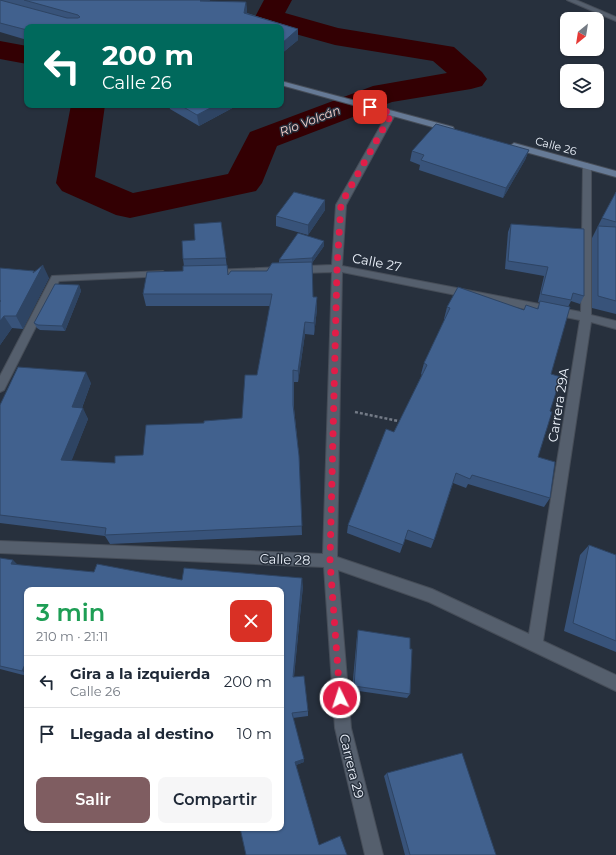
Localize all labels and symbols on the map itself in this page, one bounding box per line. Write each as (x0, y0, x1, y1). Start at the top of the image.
north arrow (560, 12, 604, 56)
pin (353, 90, 387, 124)
water label: Río Volcán (277, 102, 342, 139)
street label: Calle 26 (534, 134, 579, 158)
street label: Calle 27 (351, 249, 403, 275)
street label: Carrera 29A (544, 366, 572, 443)
street label: Calle 28 (259, 550, 311, 568)
position arrow (319, 677, 361, 719)
street label: Carrera 29 (336, 732, 368, 800)

